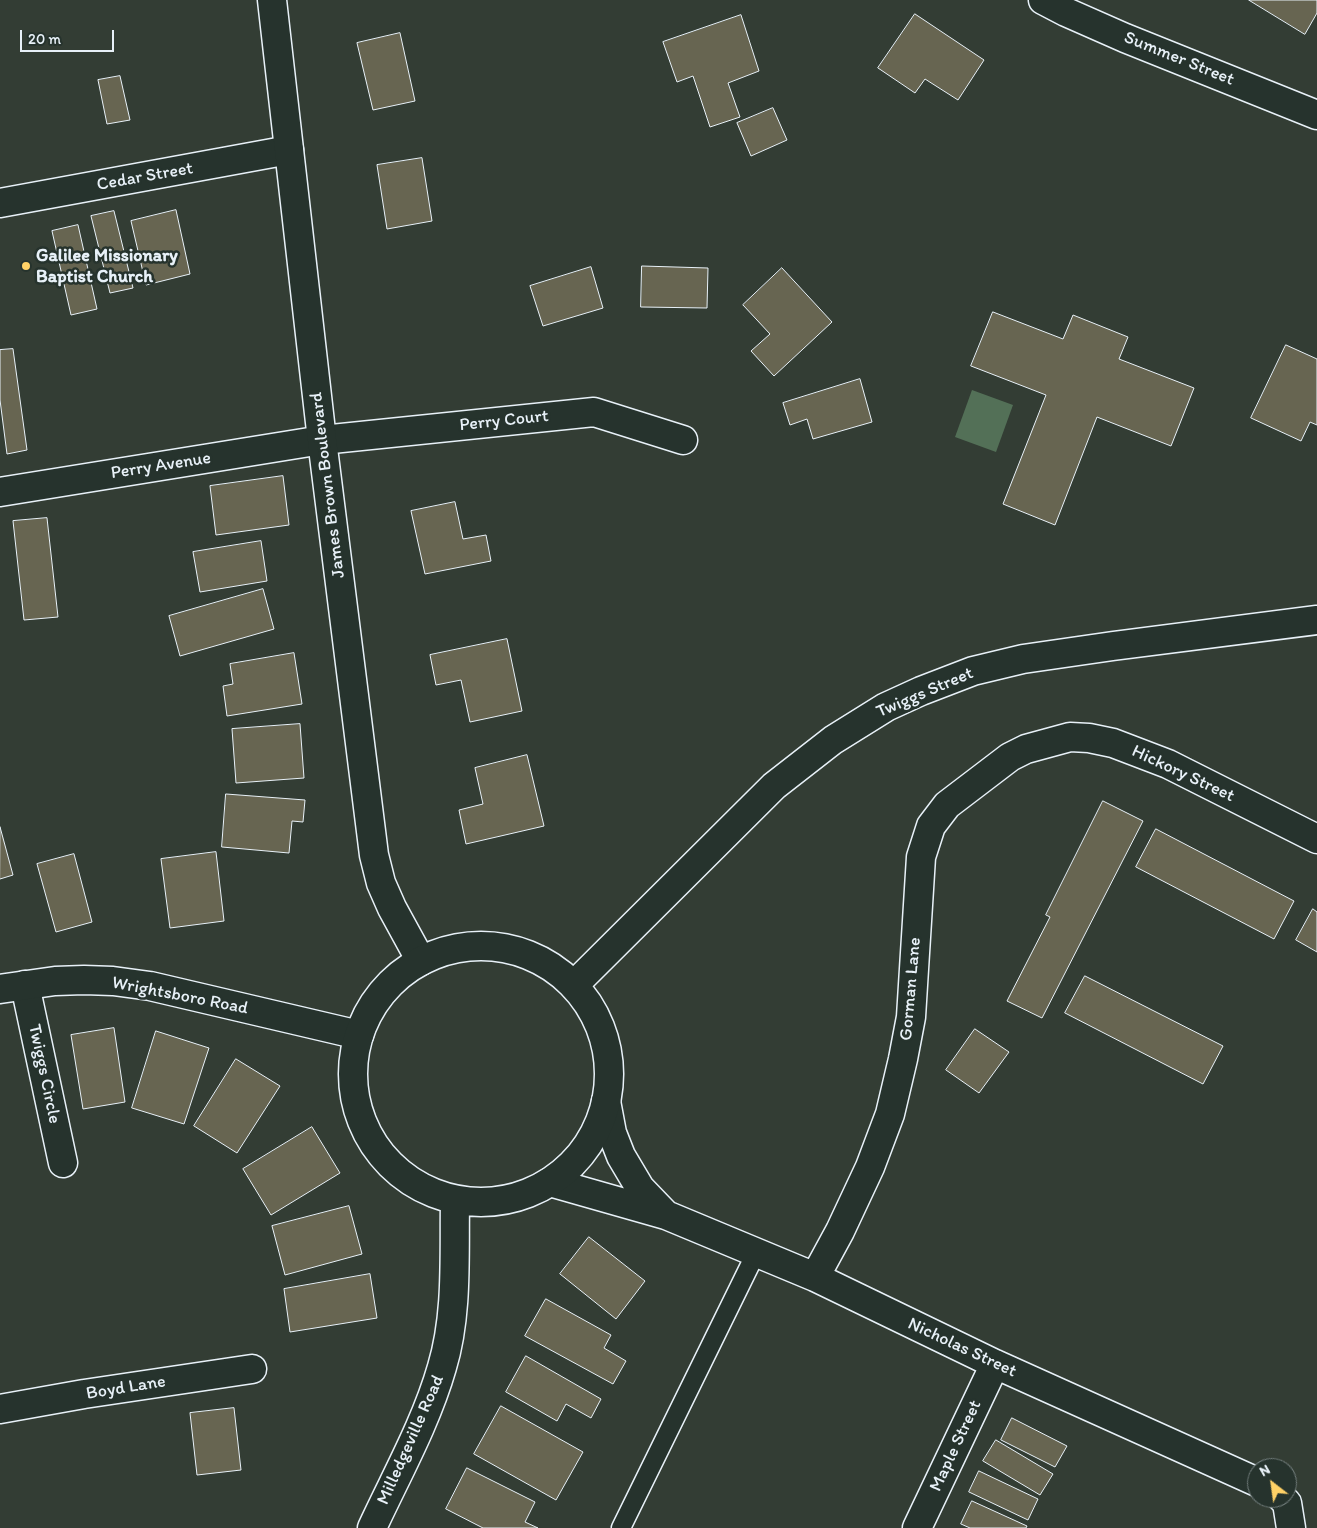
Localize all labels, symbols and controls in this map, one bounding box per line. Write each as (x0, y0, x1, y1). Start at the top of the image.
scale bar (22, 20, 116, 52)
street label: Summer Street (1121, 27, 1237, 91)
text: 20 m (28, 30, 61, 48)
street label: Cedar Street (95, 158, 195, 196)
place label: Galilee Missionary Baptist Church (36, 245, 178, 288)
marker: Galilee Missionary Baptist Church (20, 260, 32, 272)
street label: James Brown Boulevard (306, 391, 350, 579)
street label: Perry Court (458, 406, 550, 436)
street label: Perry Avenue (109, 447, 213, 485)
street label: Twiggs Street (873, 663, 977, 723)
street label: Hickory Street (1128, 741, 1238, 807)
street label: Gorman Lane (896, 936, 926, 1042)
street label: Wrightsboro Road (110, 972, 250, 1020)
street label: Twiggs Circle (23, 1022, 65, 1126)
street label: Nicholas Street (904, 1313, 1020, 1383)
street label: Boyd Lane (85, 1371, 167, 1405)
street label: Milledgeville Road (373, 1372, 449, 1508)
street label: Maple Street (925, 1397, 987, 1495)
north arrow (1247, 1458, 1297, 1508)
text: N (1256, 1461, 1273, 1480)

